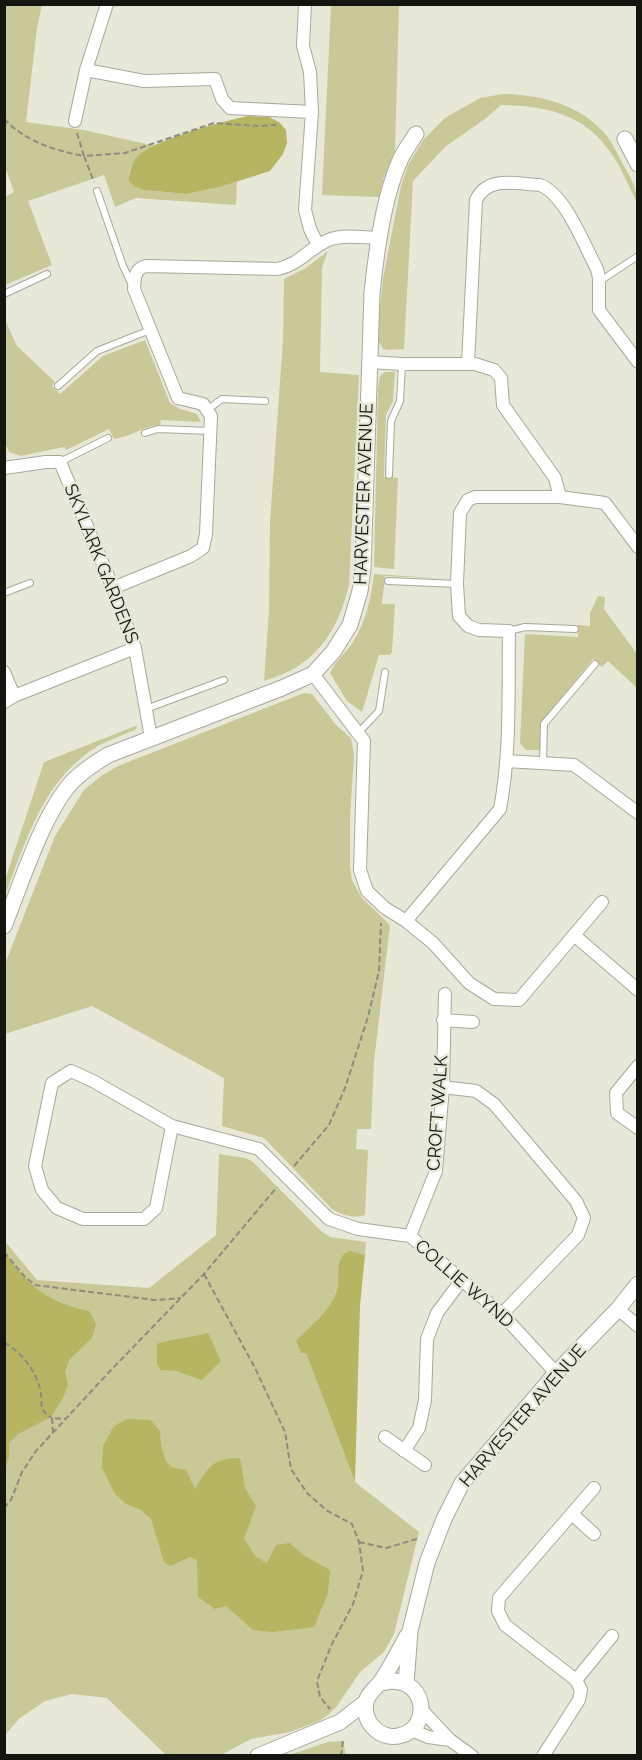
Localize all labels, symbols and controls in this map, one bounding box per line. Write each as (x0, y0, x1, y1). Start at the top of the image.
street label: HARVESTER AVENUE (350, 403, 378, 585)
street label: SKYLARK GARDENS (59, 481, 143, 647)
street label: CROFT WALK (423, 1054, 453, 1172)
street label: COLLIE WYND (410, 1235, 518, 1333)
street label: HARVESTER AVENUE (455, 1340, 591, 1492)

